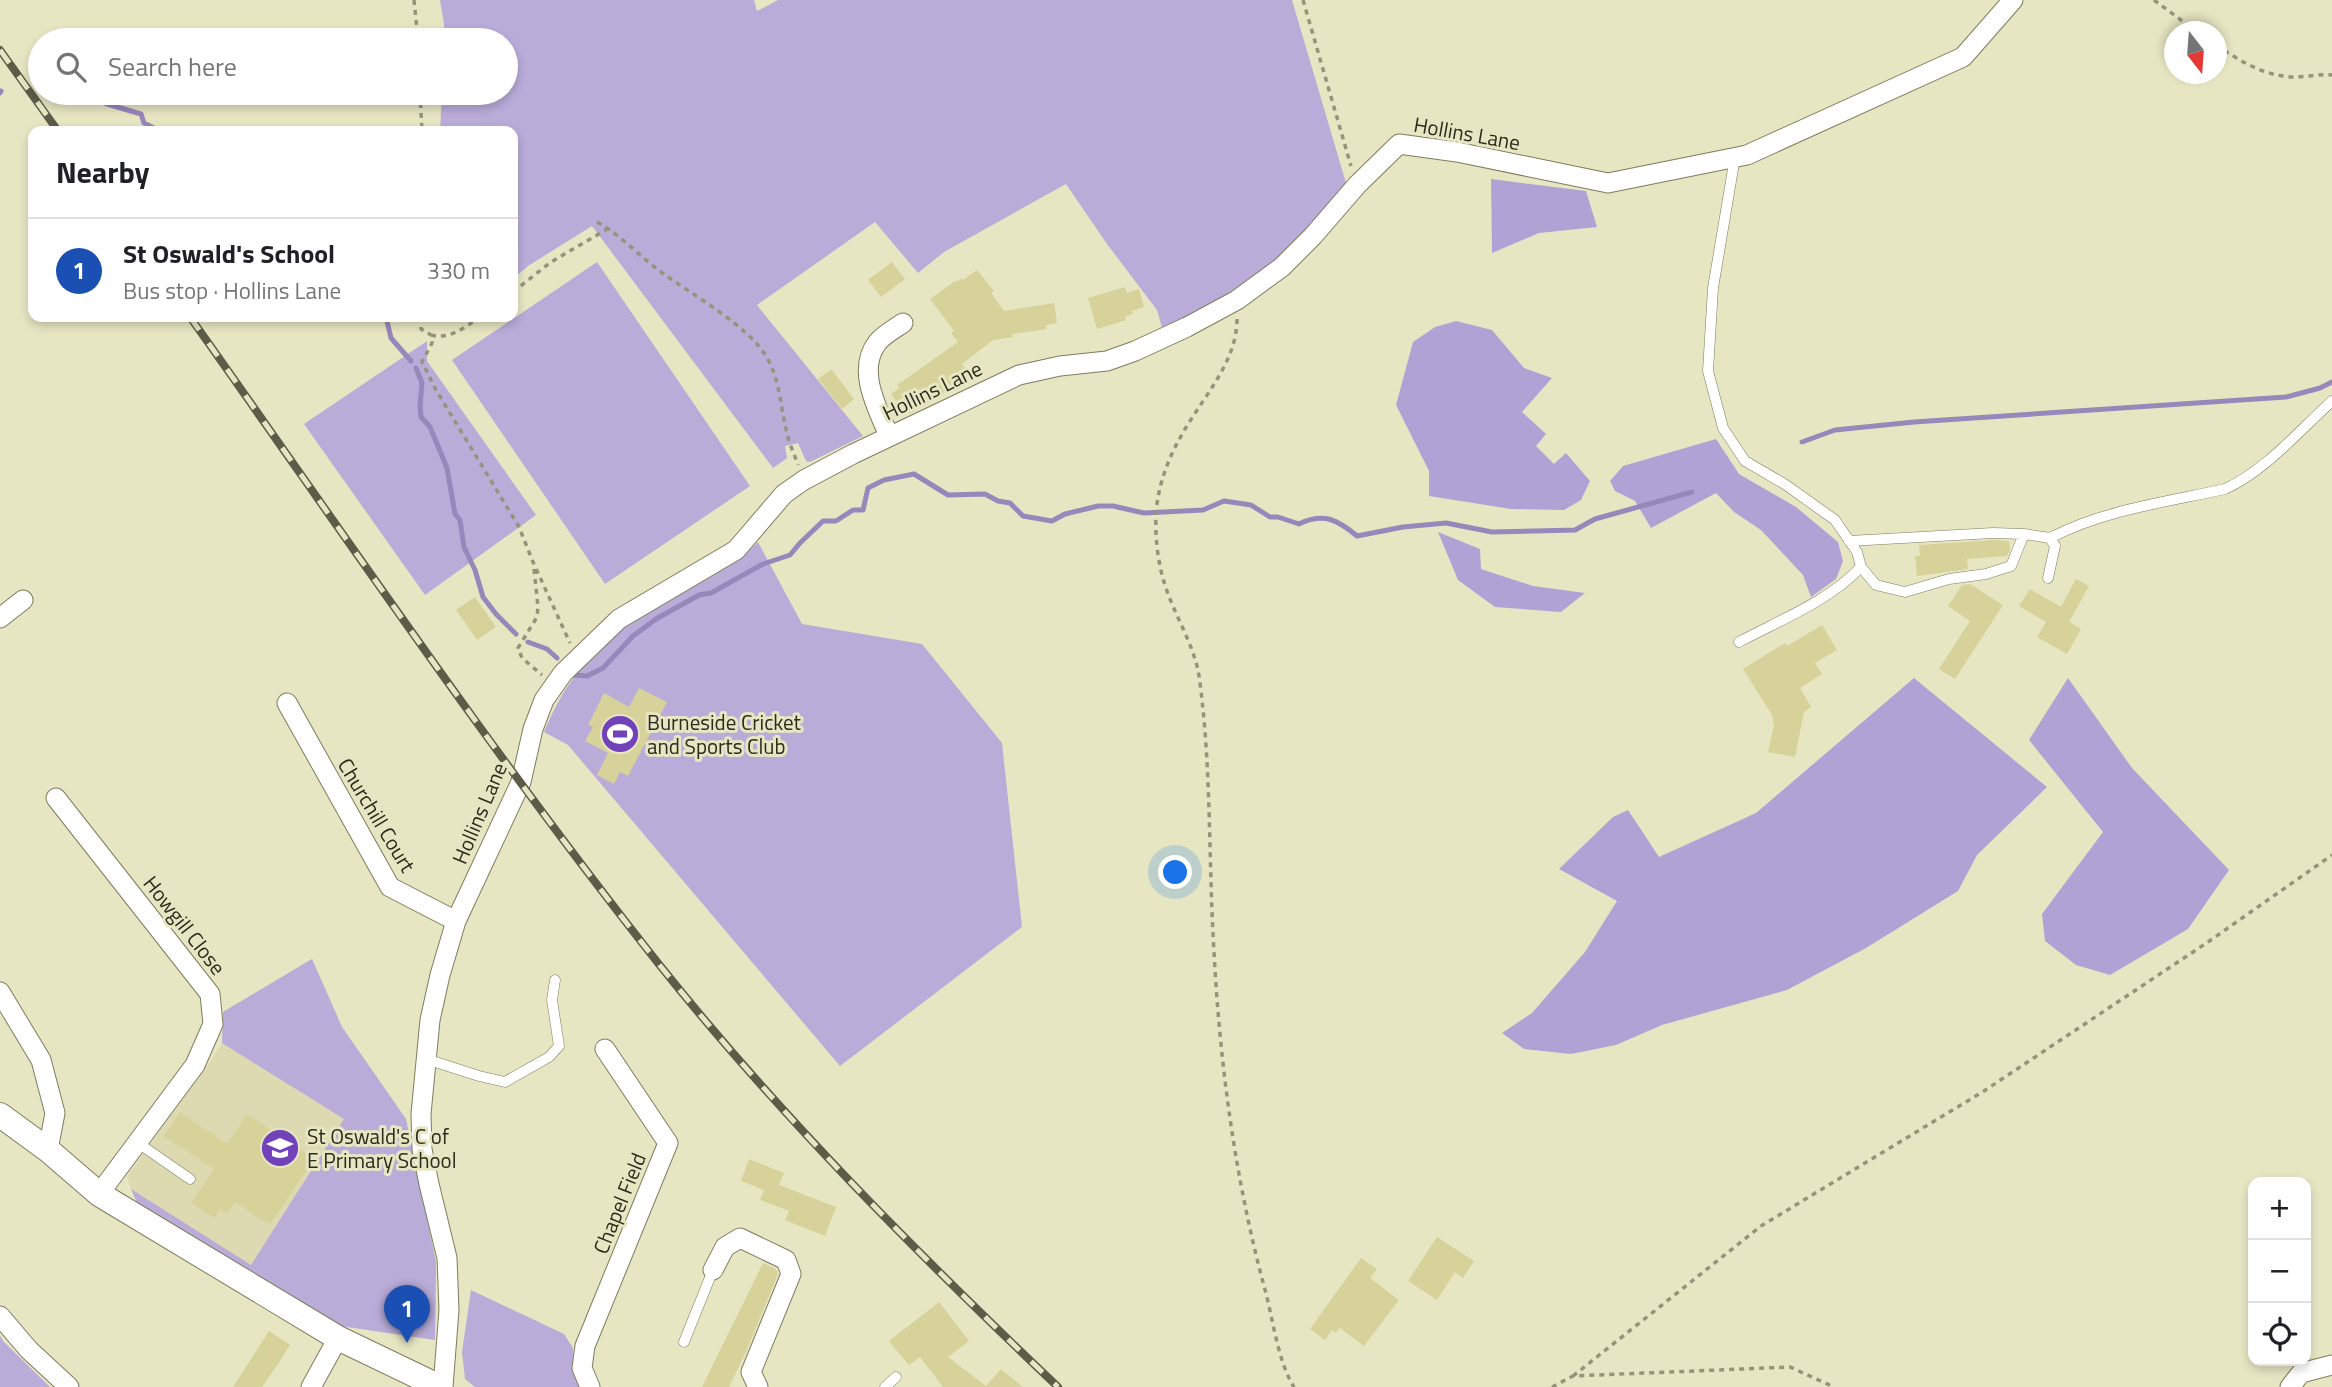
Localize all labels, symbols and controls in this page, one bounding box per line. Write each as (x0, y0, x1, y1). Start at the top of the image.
north arrow (2164, 21, 2227, 84)
search box (28, 28, 518, 105)
text: Search here (108, 47, 237, 86)
icon: search (52, 48, 90, 86)
street label: Hollins Lane (1411, 108, 1523, 158)
text: Nearby (56, 149, 149, 195)
text: St Oswald's School (123, 234, 335, 273)
text: 1 (73, 253, 85, 288)
text: 330 m (427, 253, 490, 288)
text: Bus stop · Hollins Lane (123, 273, 341, 308)
street label: Hollins Lane (877, 352, 987, 428)
place label: Burneside Cricket and Sports Club (647, 706, 802, 762)
sports icon: Burneside Cricket and Sports Club (599, 713, 641, 755)
street label: Churchill Court (330, 752, 424, 879)
street label: Hollins Lane (443, 757, 515, 869)
your location (1158, 855, 1192, 889)
street label: Howgill Close (136, 869, 234, 981)
place label: St Oswald's C of E Primary School (307, 1120, 457, 1176)
school or university icon: St Oswald's C of E Primary School (259, 1127, 301, 1169)
street label: Chapel Field (584, 1148, 654, 1258)
map controls (2248, 1177, 2311, 1366)
button: + (2248, 1177, 2311, 1240)
button: − (2248, 1240, 2311, 1303)
pin: 1 (384, 1285, 430, 1343)
button: locate (2248, 1303, 2311, 1366)

